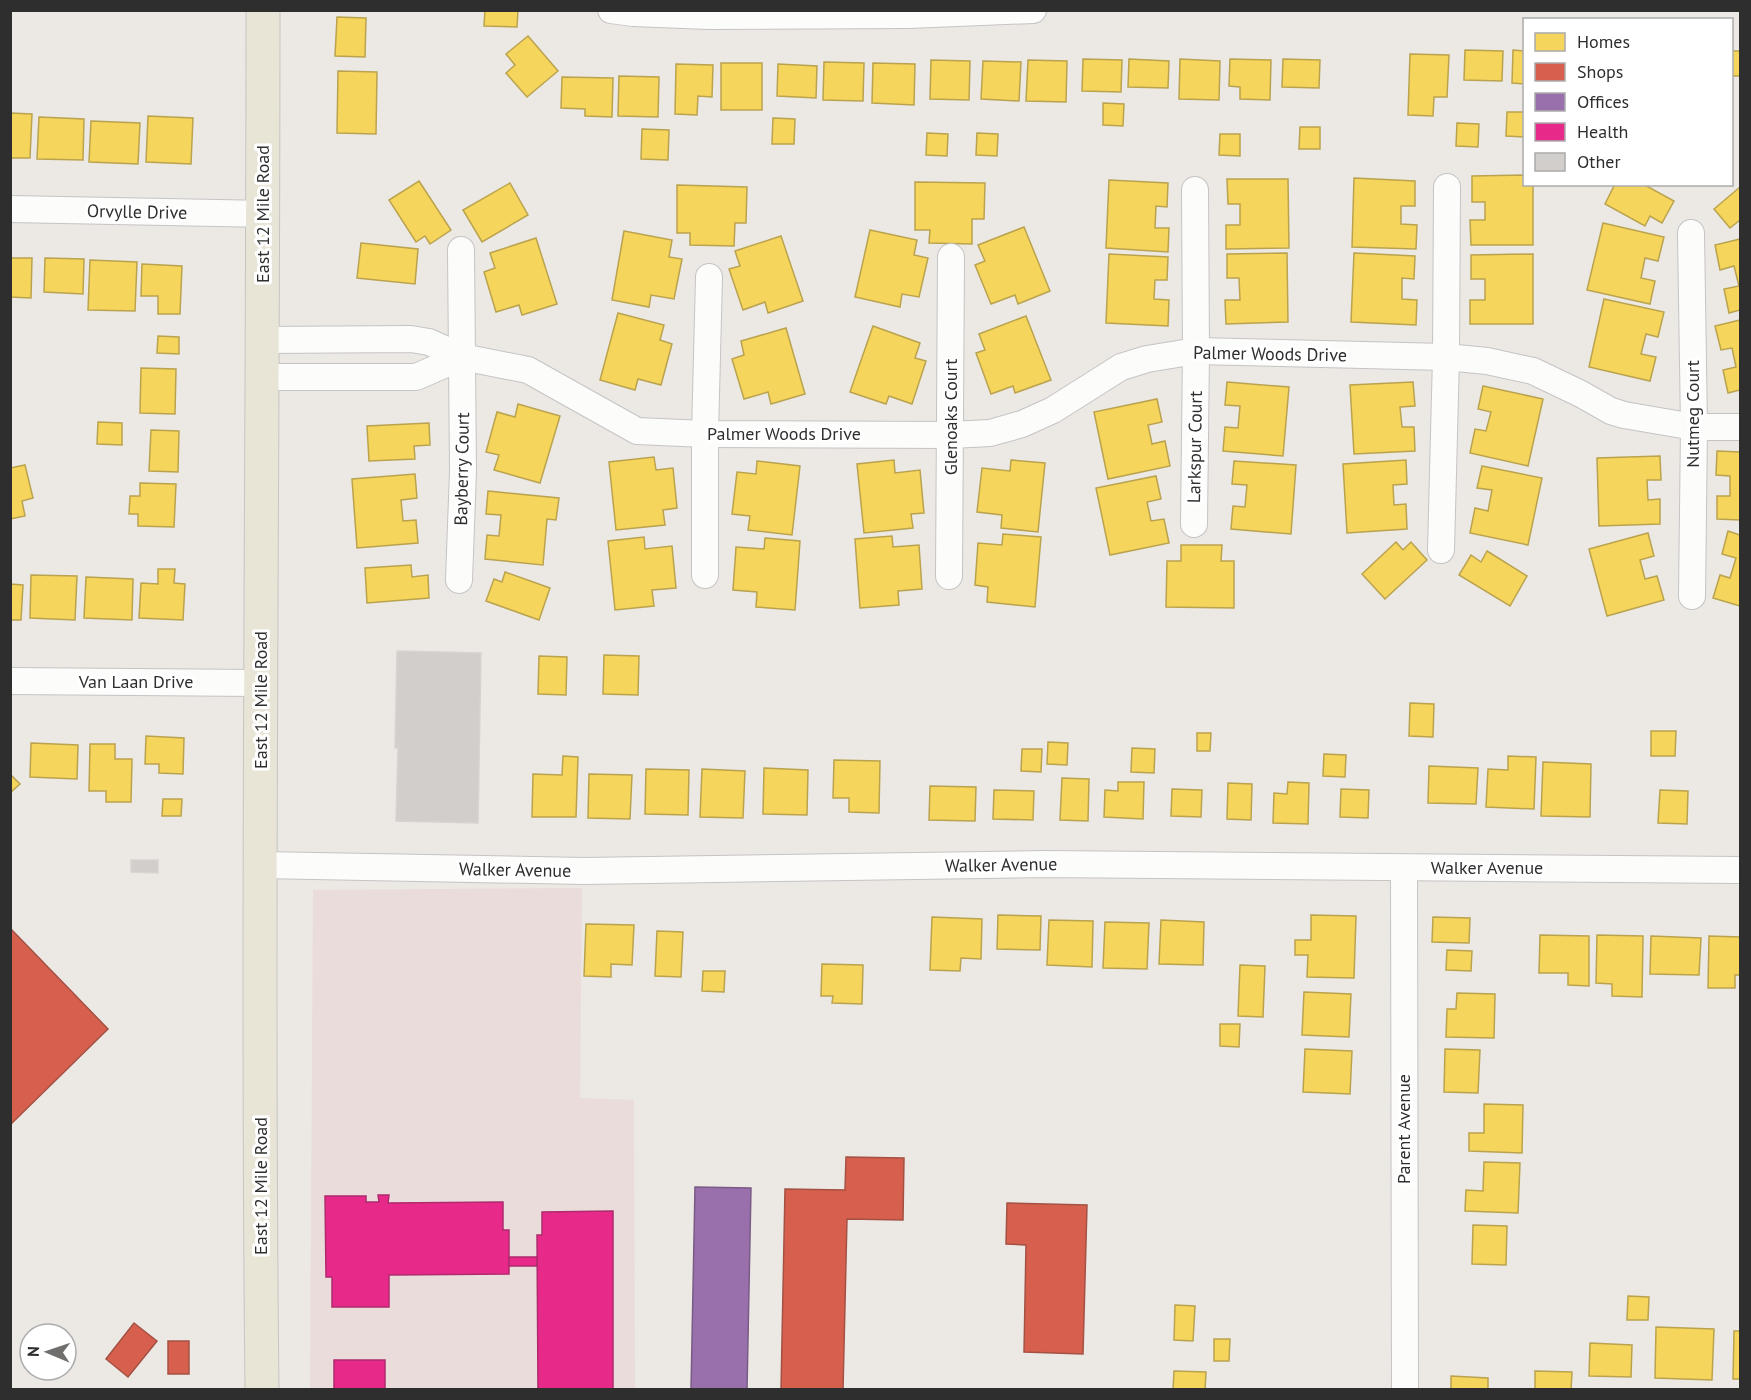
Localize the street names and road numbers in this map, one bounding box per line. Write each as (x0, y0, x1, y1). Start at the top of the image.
street label: East 12 Mile Road (251, 145, 274, 283)
street label: Orvylle Drive (87, 199, 187, 224)
street label: Palmer Woods Drive (1193, 341, 1347, 366)
street label: Glenoaks Court (939, 359, 962, 475)
street label: Nutmeg Court (1681, 360, 1704, 468)
street label: Larkspur Court (1182, 391, 1207, 503)
street label: Bayberry Court (449, 412, 474, 526)
street label: Palmer Woods Drive (707, 422, 861, 445)
street label: East 12 Mile Road (249, 631, 272, 769)
street label: Van Laan Drive (78, 670, 193, 693)
street label: Walker Avenue (945, 852, 1057, 877)
street label: Walker Avenue (1431, 856, 1543, 879)
street label: Walker Avenue (459, 857, 571, 882)
street label: Parent Avenue (1392, 1074, 1415, 1184)
street label: East 12 Mile Road (249, 1117, 272, 1255)

